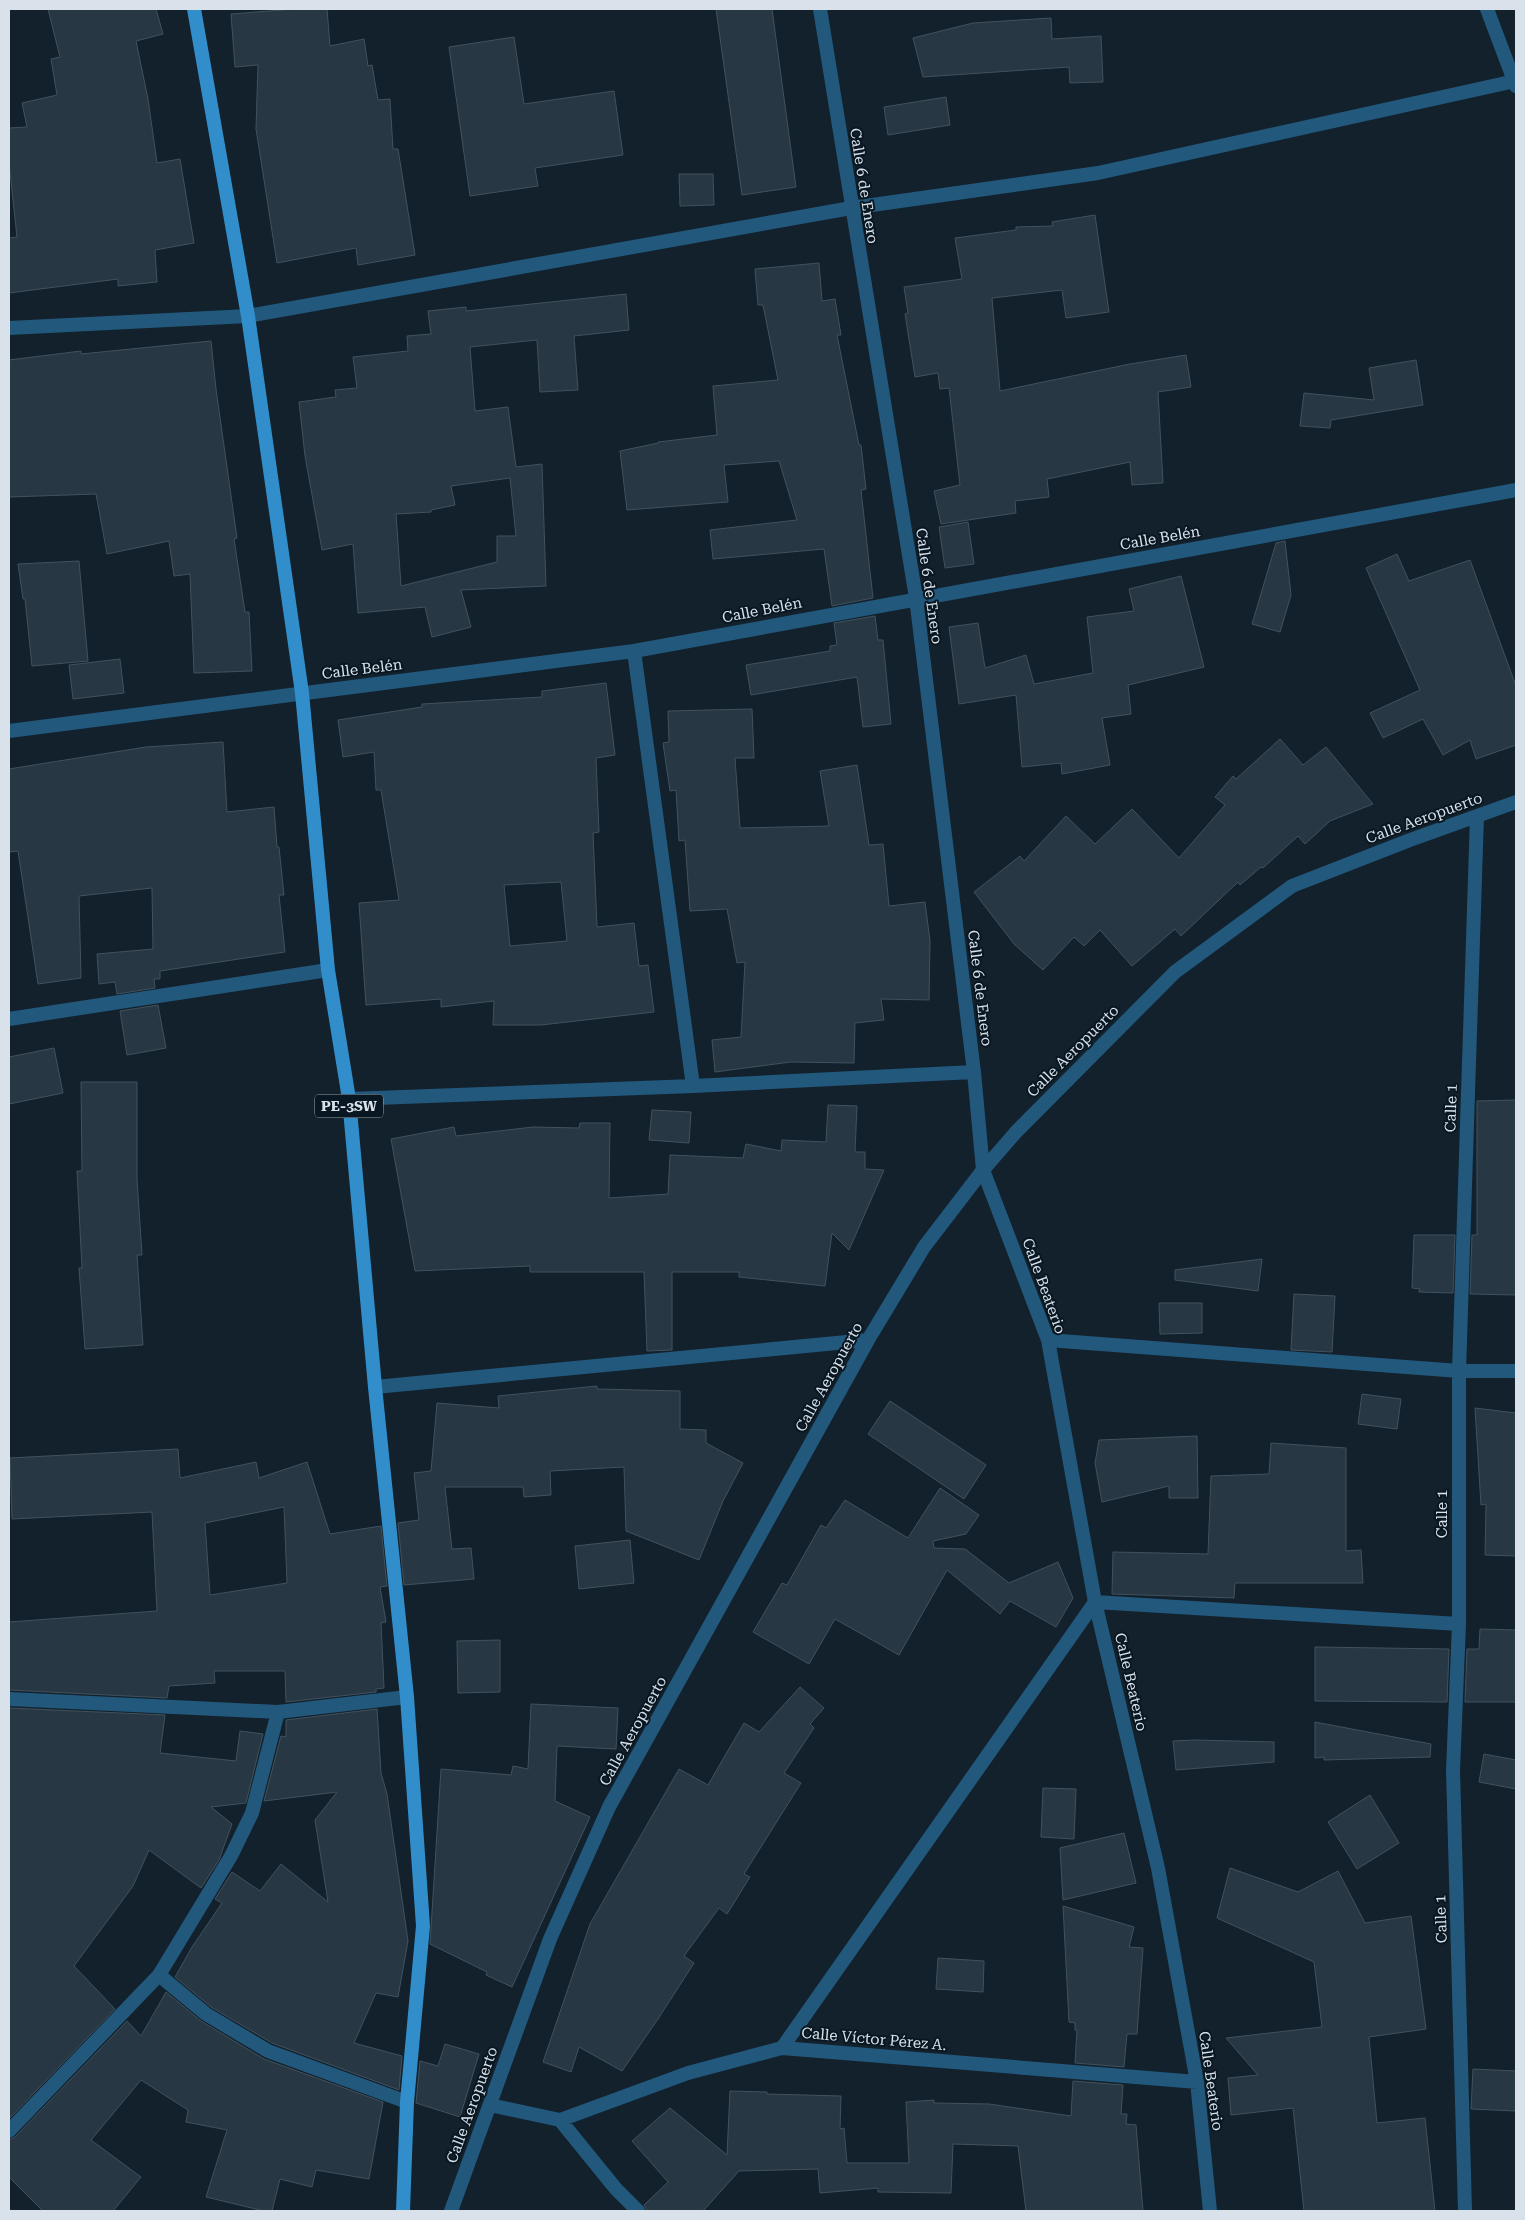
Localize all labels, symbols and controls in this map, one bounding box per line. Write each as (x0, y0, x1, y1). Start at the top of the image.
street label: Calle 6 de Enero (846, 127, 882, 245)
street label: Calle Belén (1119, 522, 1202, 554)
street label: Calle 6 de Enero (912, 527, 946, 645)
street label: Calle Belén (721, 593, 804, 627)
street label: Calle Belén (321, 655, 404, 683)
street label: Calle Aeropuerto (1363, 789, 1485, 847)
street label: Calle 6 de Enero (964, 929, 996, 1047)
street label: Calle Aeropuerto (1023, 1001, 1123, 1101)
street label: Calle 1 (1441, 1083, 1461, 1133)
road number: PE-3SW (315, 1094, 383, 1118)
street label: Calle Beaterio (1018, 1236, 1070, 1336)
street label: Calle Aeropuerto (791, 1319, 867, 1435)
street label: Calle 1 (1433, 1490, 1451, 1538)
street label: Calle Beaterio (1111, 1631, 1151, 1733)
street label: Calle Aeropuerto (595, 1673, 671, 1789)
street label: Calle 1 (1431, 1894, 1451, 1944)
street label: Calle Víctor Pérez A. (801, 2024, 947, 2054)
street label: Calle Beaterio (1195, 2030, 1227, 2132)
street label: Calle Aeropuerto (443, 2044, 501, 2166)

